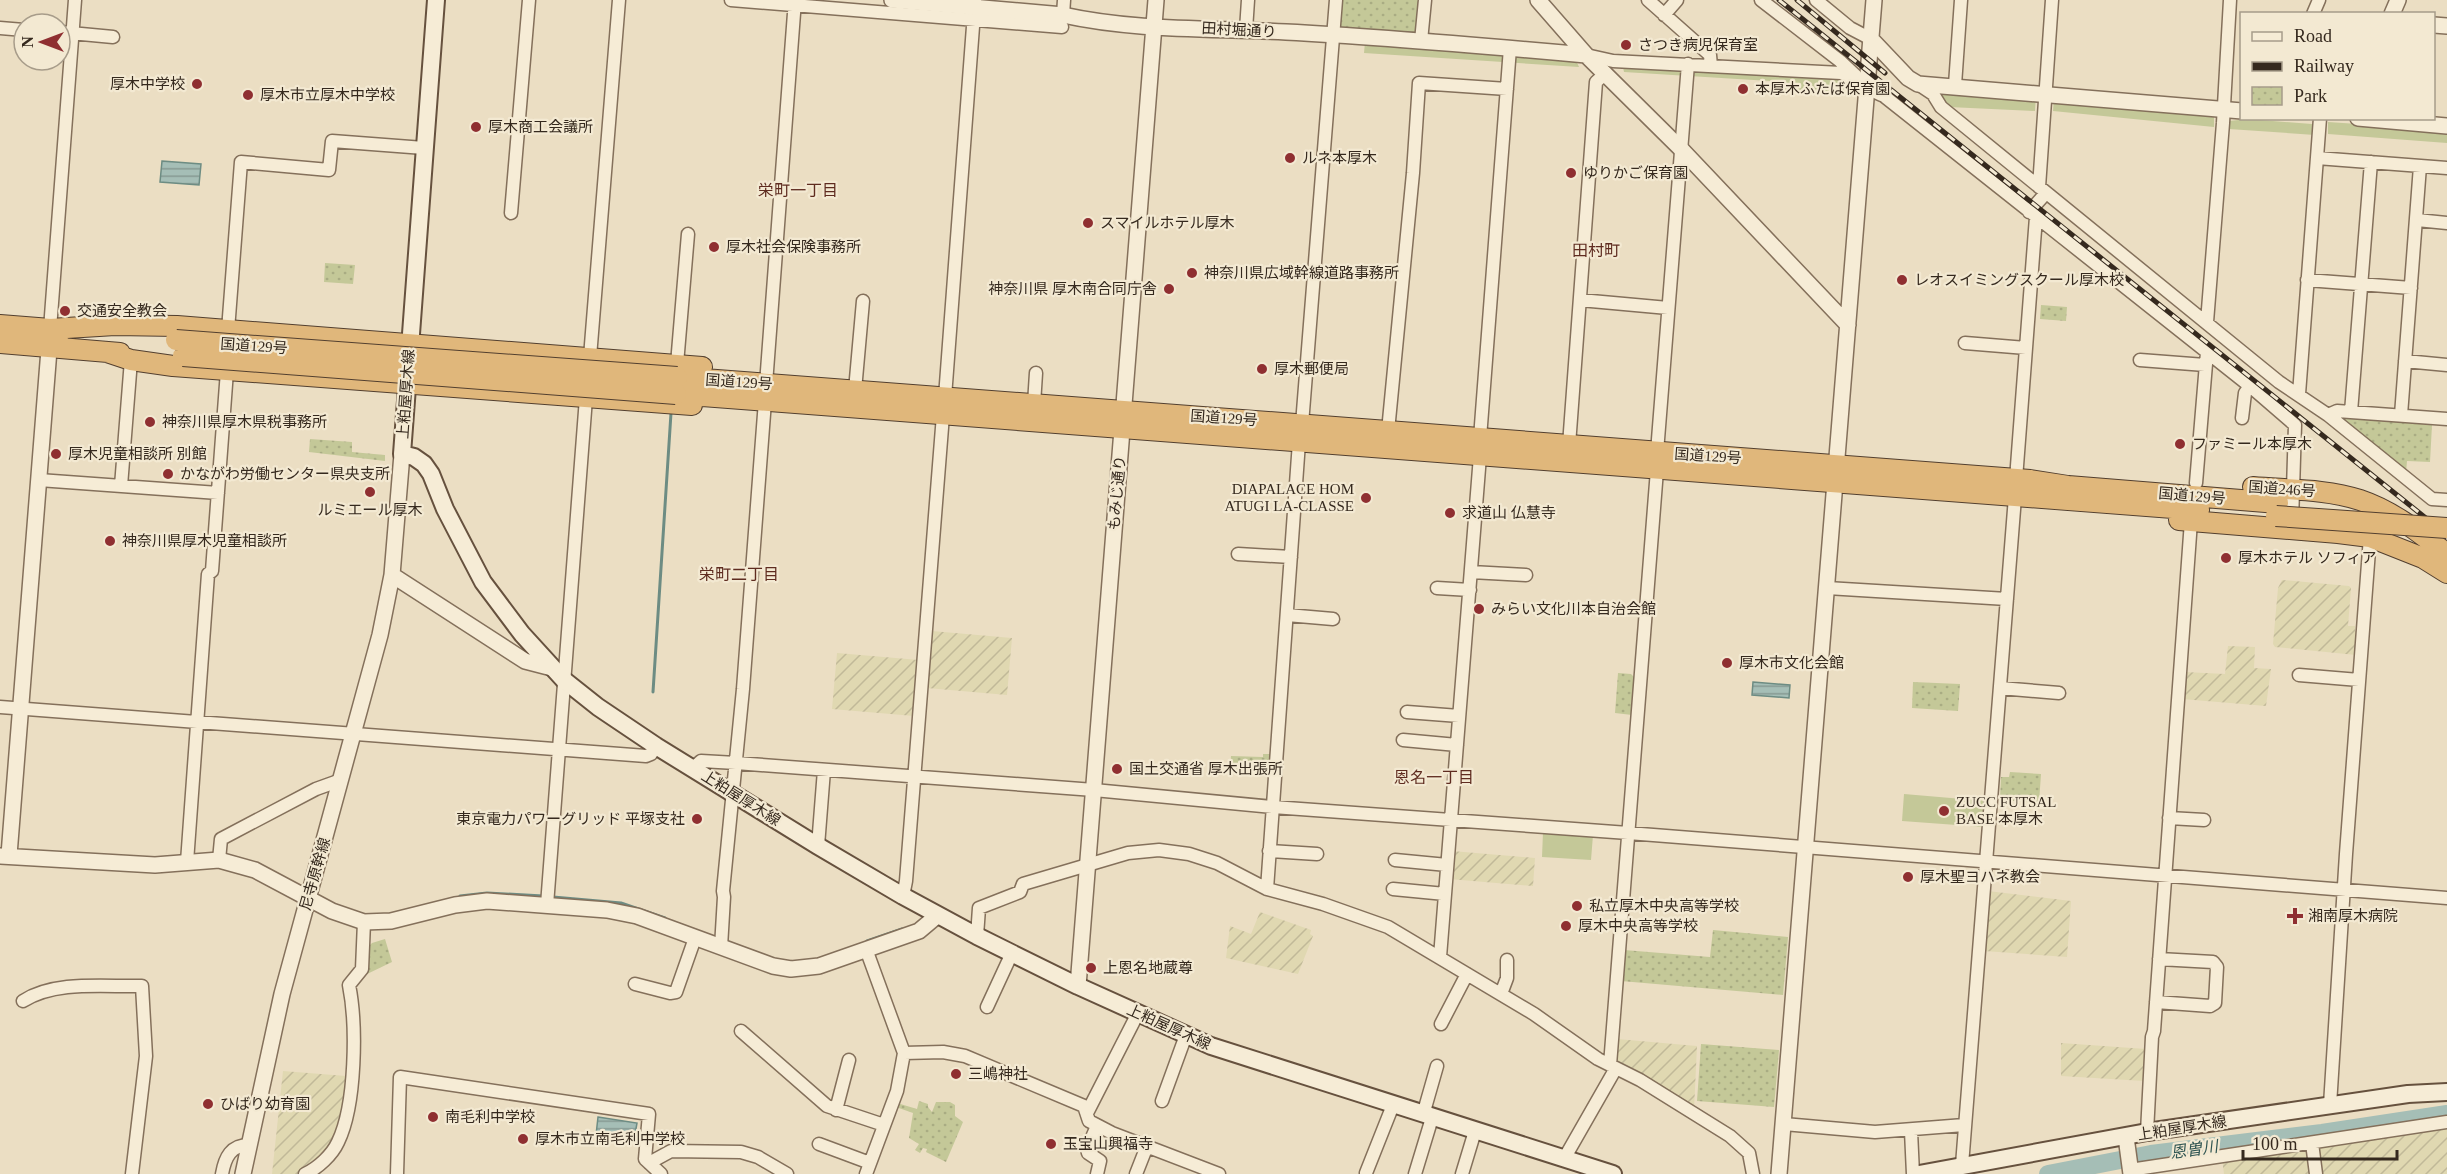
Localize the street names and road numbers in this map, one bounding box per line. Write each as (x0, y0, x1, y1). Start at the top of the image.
street label: 田村堀通り (1201, 19, 1277, 40)
street label: 国道129号 (220, 336, 288, 356)
street label: 上粕屋厚木線 (394, 348, 417, 439)
street label: 国道129号 (705, 372, 773, 392)
street label: 国道129号 (1190, 408, 1258, 428)
street label: 国道129号 (1674, 446, 1742, 466)
street label: もみじ通り (1106, 455, 1128, 531)
street label: 国道246号 (2248, 479, 2316, 499)
street label: 国道129号 (2158, 485, 2226, 507)
street label: 上粕屋厚木線 (699, 767, 784, 829)
street label: 尼寺原幹線 (297, 836, 333, 912)
street label: 上粕屋厚木線 (1125, 1000, 1214, 1053)
street label: 上粕屋厚木線 (2136, 1112, 2228, 1143)

